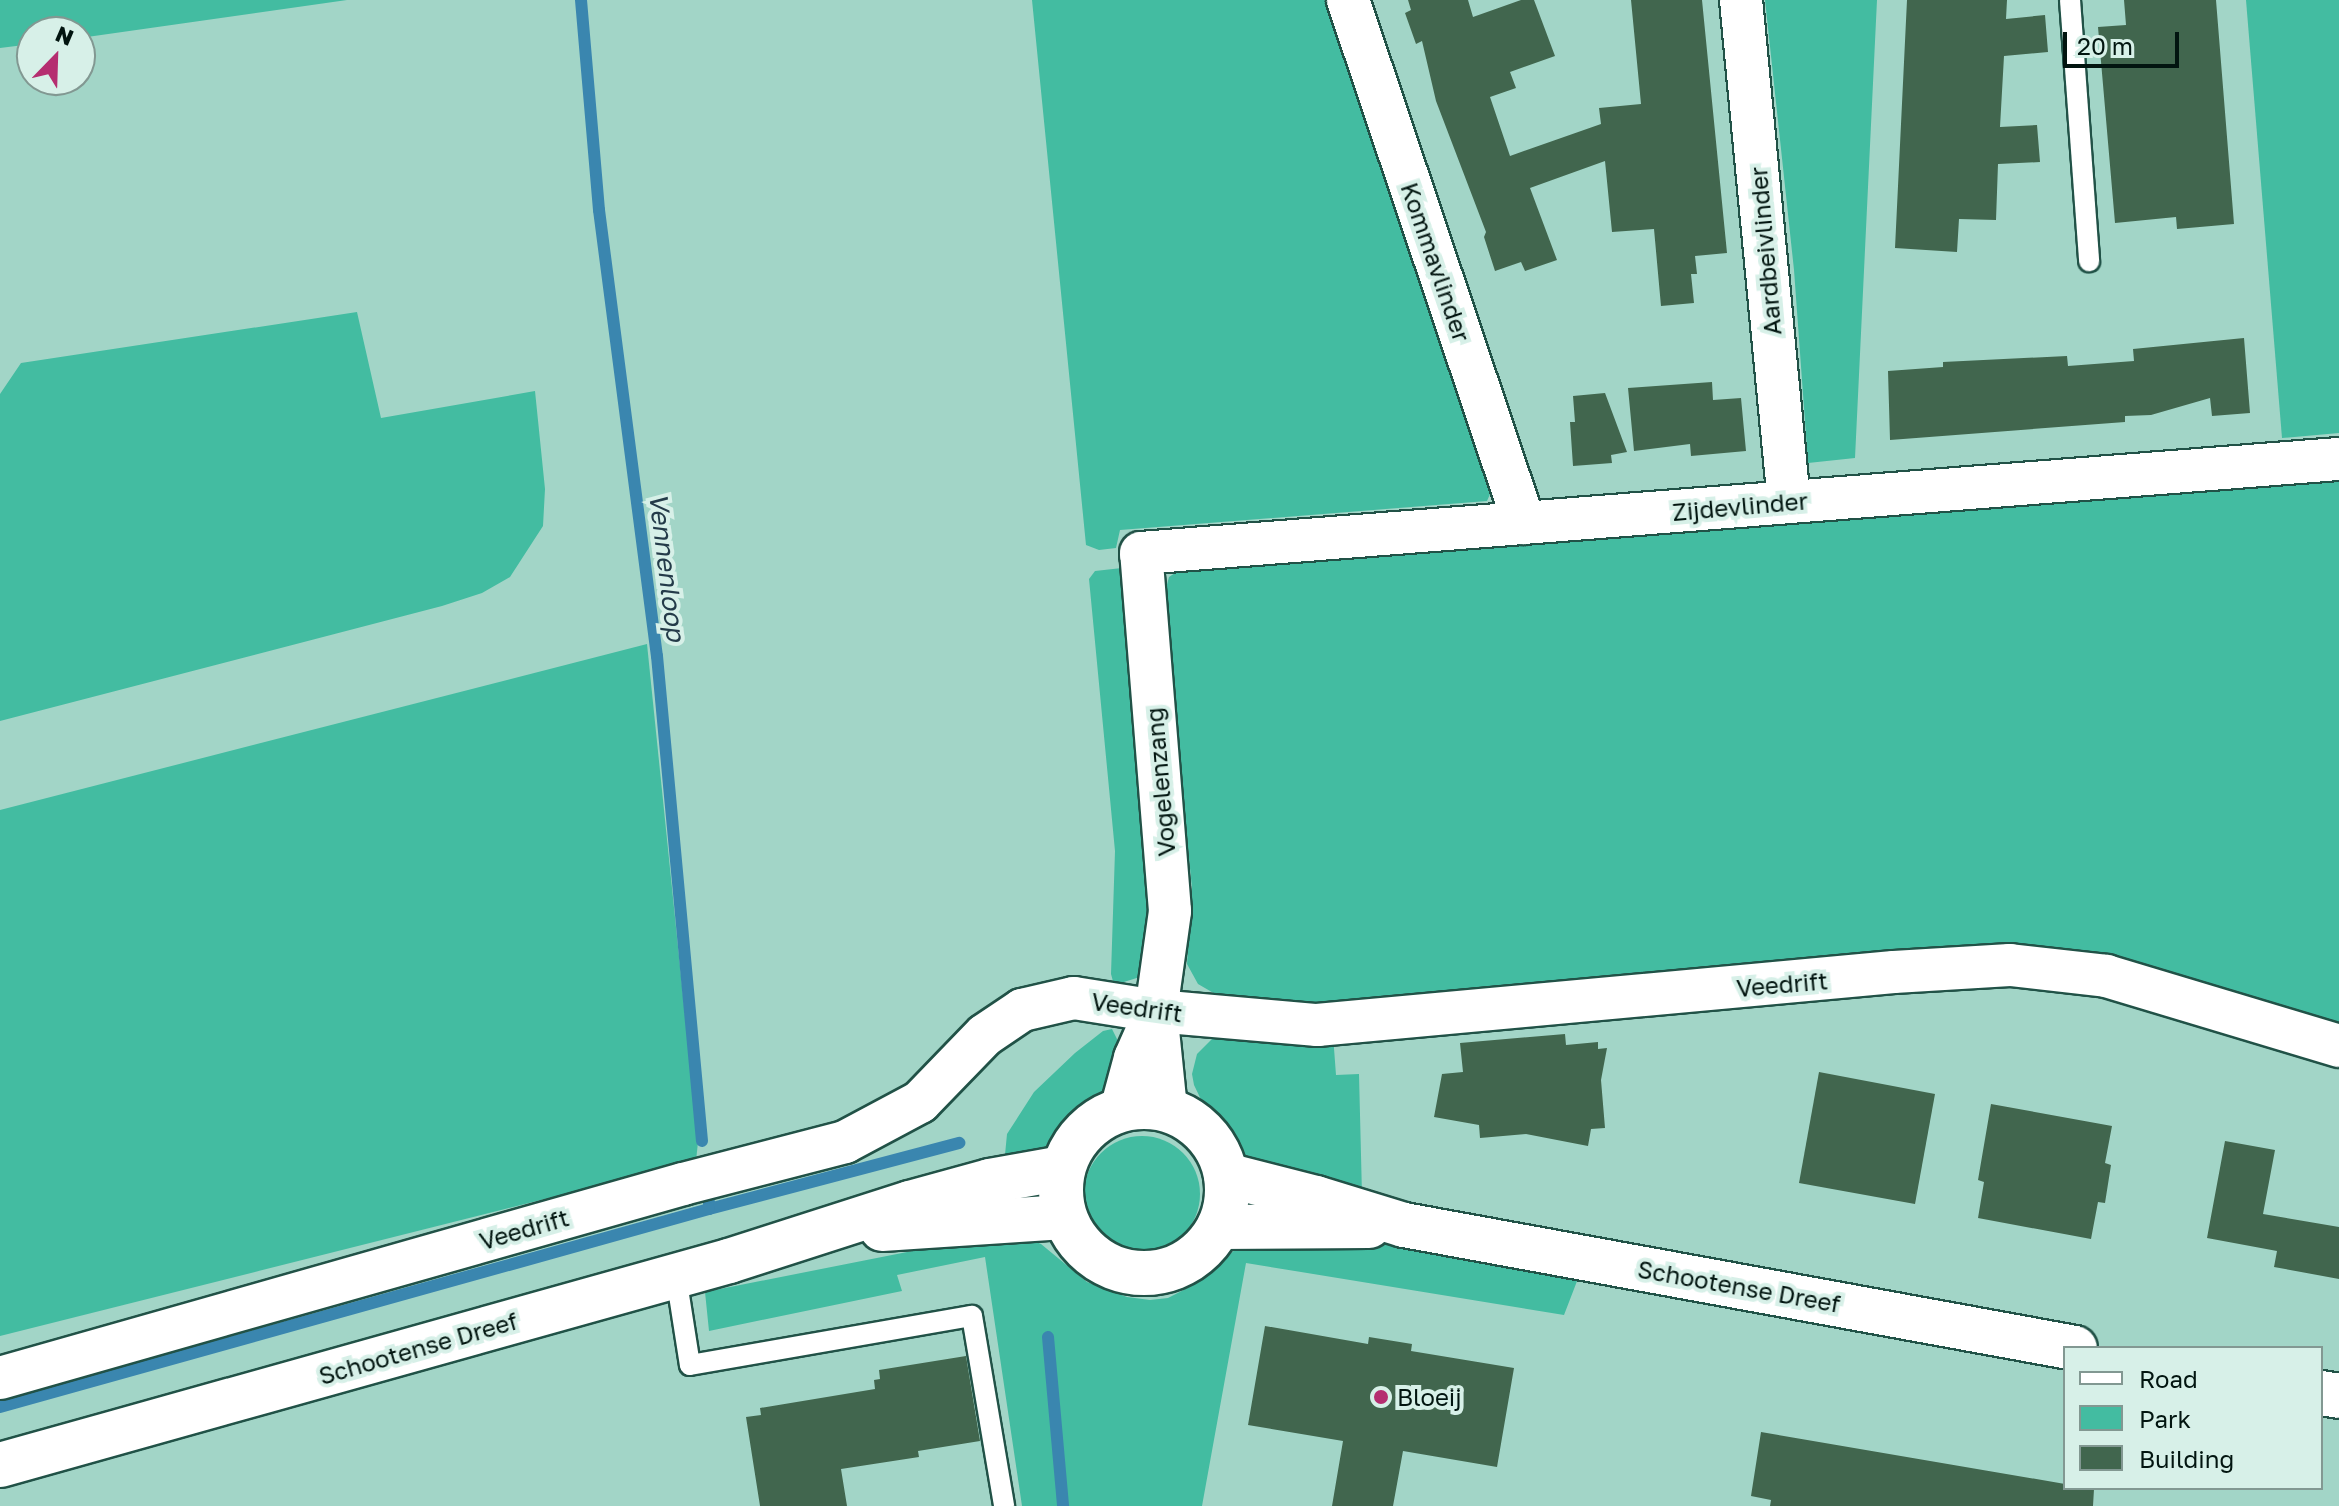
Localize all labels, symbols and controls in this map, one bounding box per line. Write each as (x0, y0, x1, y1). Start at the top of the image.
north arrow (16, 16, 96, 96)
scale bar (2067, 16, 2183, 66)
text: N (52, 20, 78, 51)
text: 20 m (2077, 31, 2133, 60)
street label: Aardbeivlinder (1743, 166, 1787, 336)
street label: Kommavlinder (1395, 179, 1477, 345)
street label: Zijdevlinder (1671, 486, 1809, 526)
water label: Vennenloop (642, 491, 692, 643)
street label: Vogelenzang (1139, 706, 1181, 858)
street label: Veedrift (1735, 966, 1829, 1002)
street label: Veedrift (1090, 986, 1184, 1028)
street label: Veedrift (476, 1203, 572, 1255)
street label: Schootense Dreef (1635, 1254, 1843, 1318)
street label: Schootense Dreef (315, 1306, 521, 1390)
legend (2063, 1346, 2323, 1490)
text: Road (2139, 1364, 2198, 1393)
place label: Bloeij (1397, 1383, 1462, 1411)
marker: Bloeij (1372, 1388, 1390, 1406)
text: Park (2139, 1404, 2191, 1433)
text: Building (2139, 1444, 2234, 1473)

